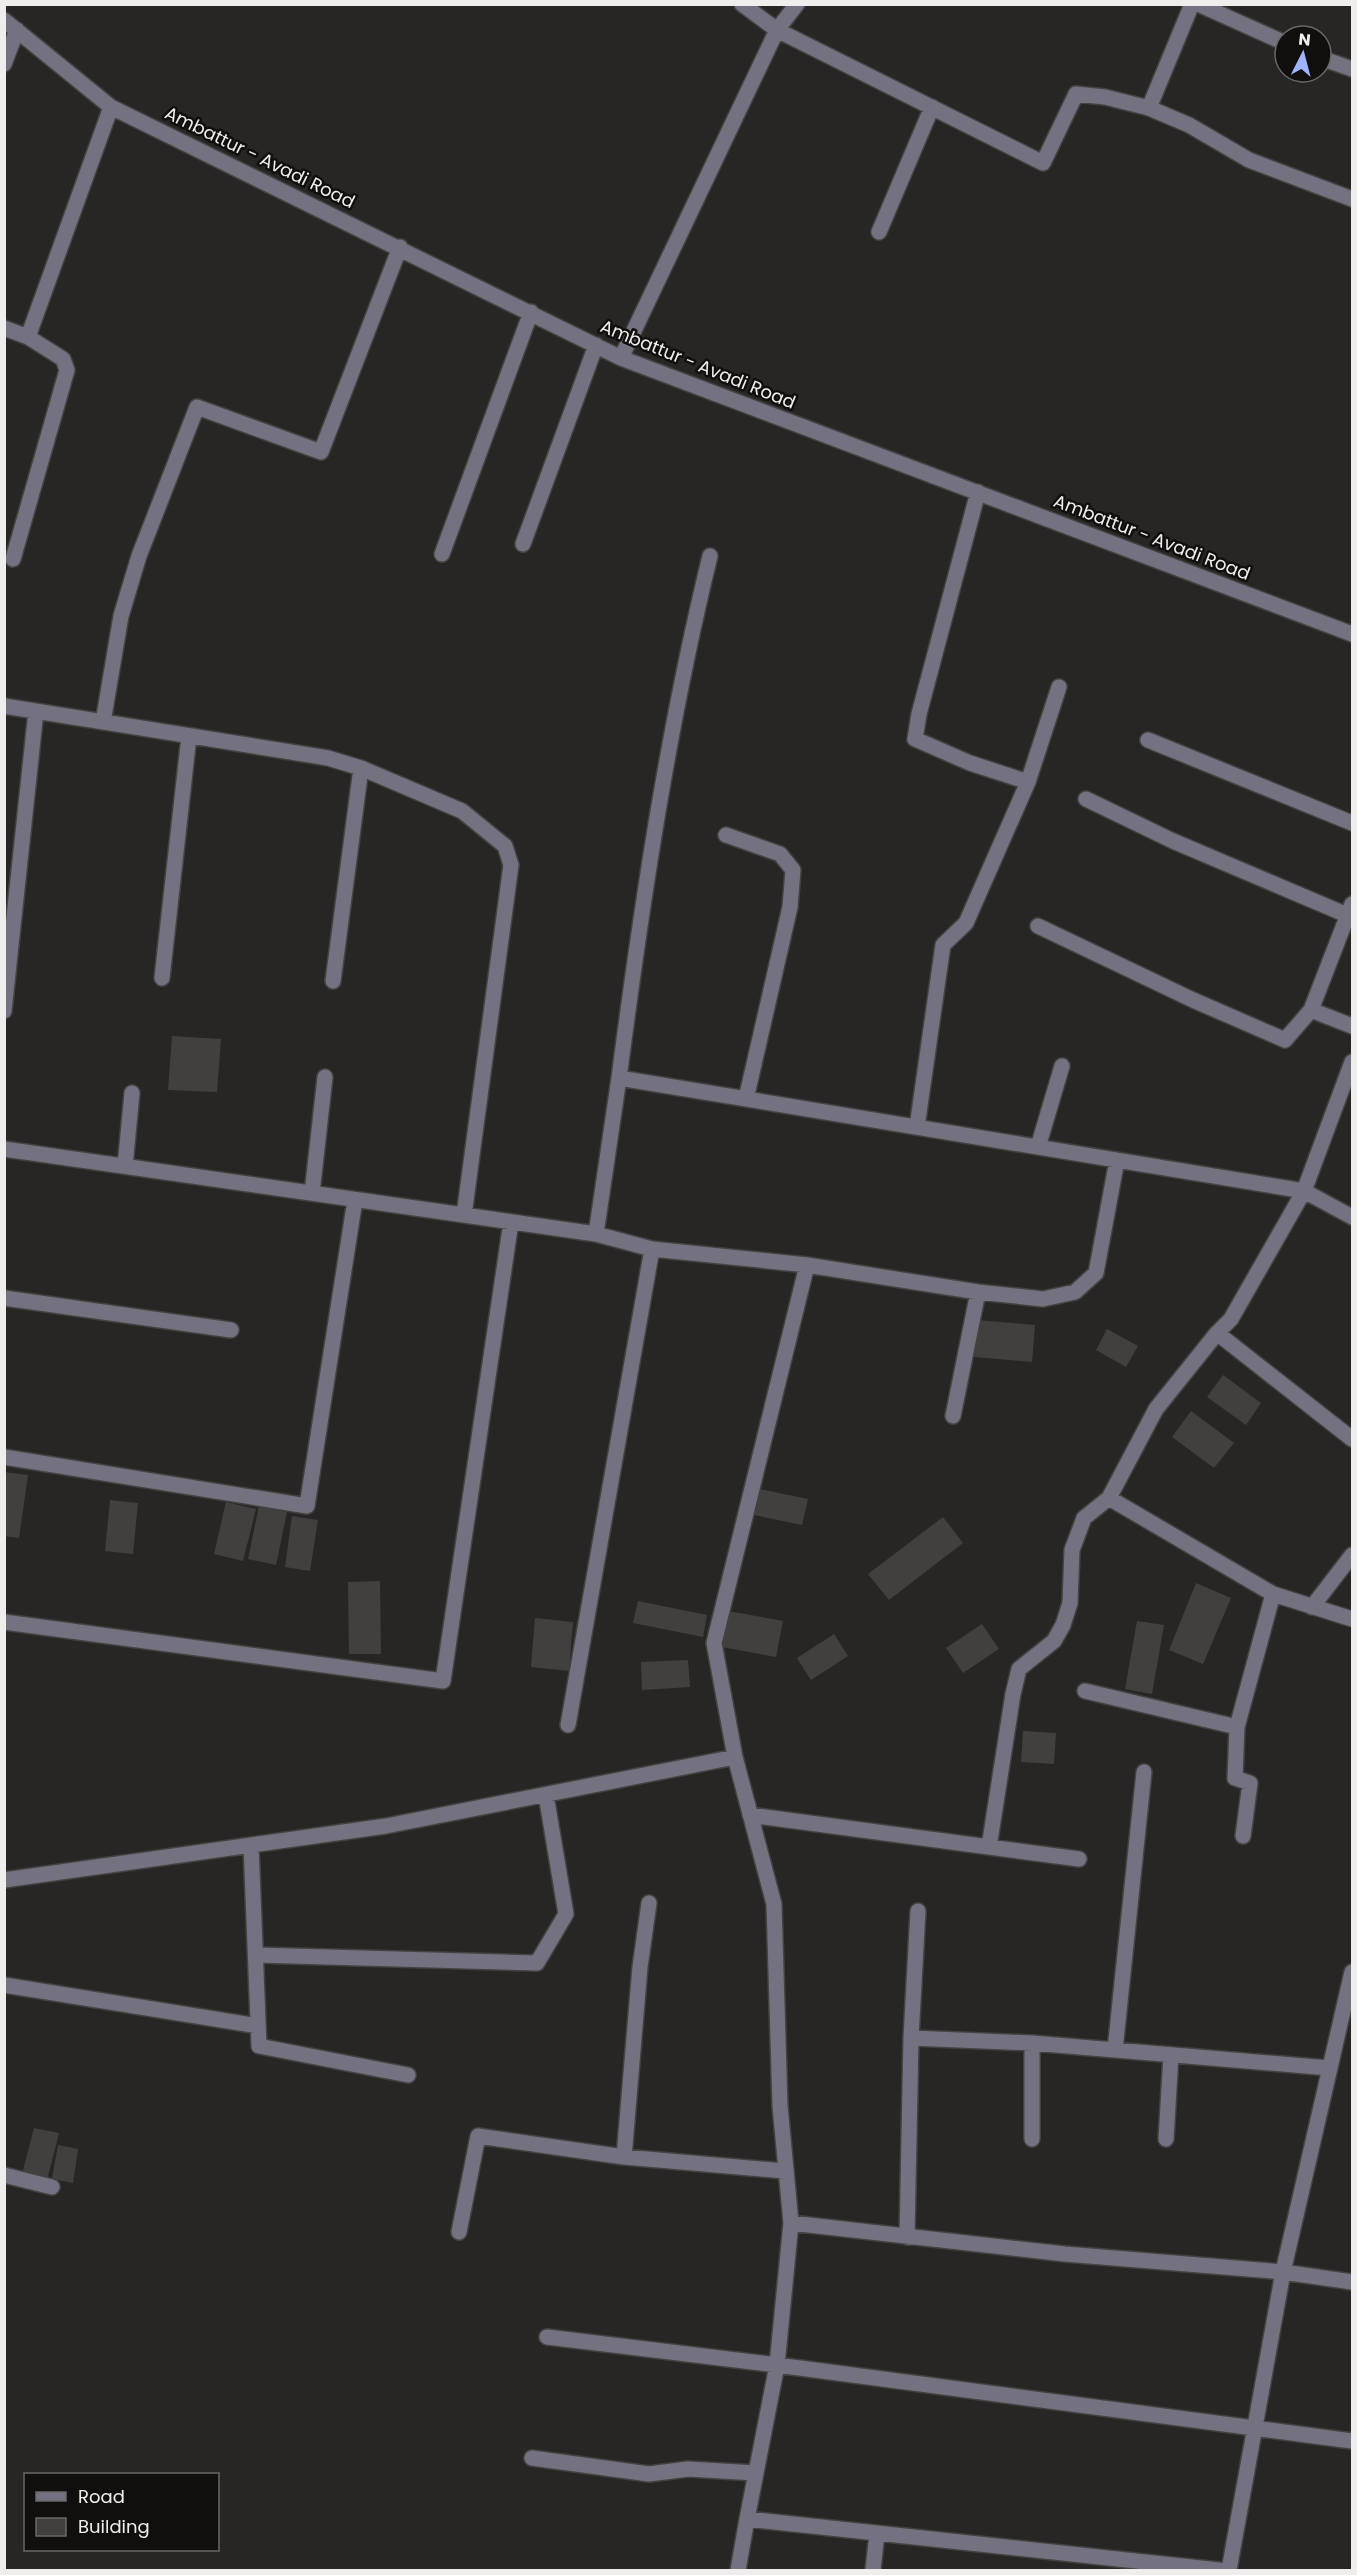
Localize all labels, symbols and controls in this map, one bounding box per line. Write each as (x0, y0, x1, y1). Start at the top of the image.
north arrow (1273, 24, 1333, 84)
text: N (1297, 28, 1312, 52)
street label: Ambattur - Avadi Road (161, 100, 359, 214)
street label: Ambattur - Avadi Road (597, 313, 799, 415)
street label: Ambattur - Avadi Road (1050, 488, 1254, 586)
legend (24, 2473, 219, 2551)
text: Road (78, 2484, 125, 2509)
text: Building (78, 2514, 150, 2539)

